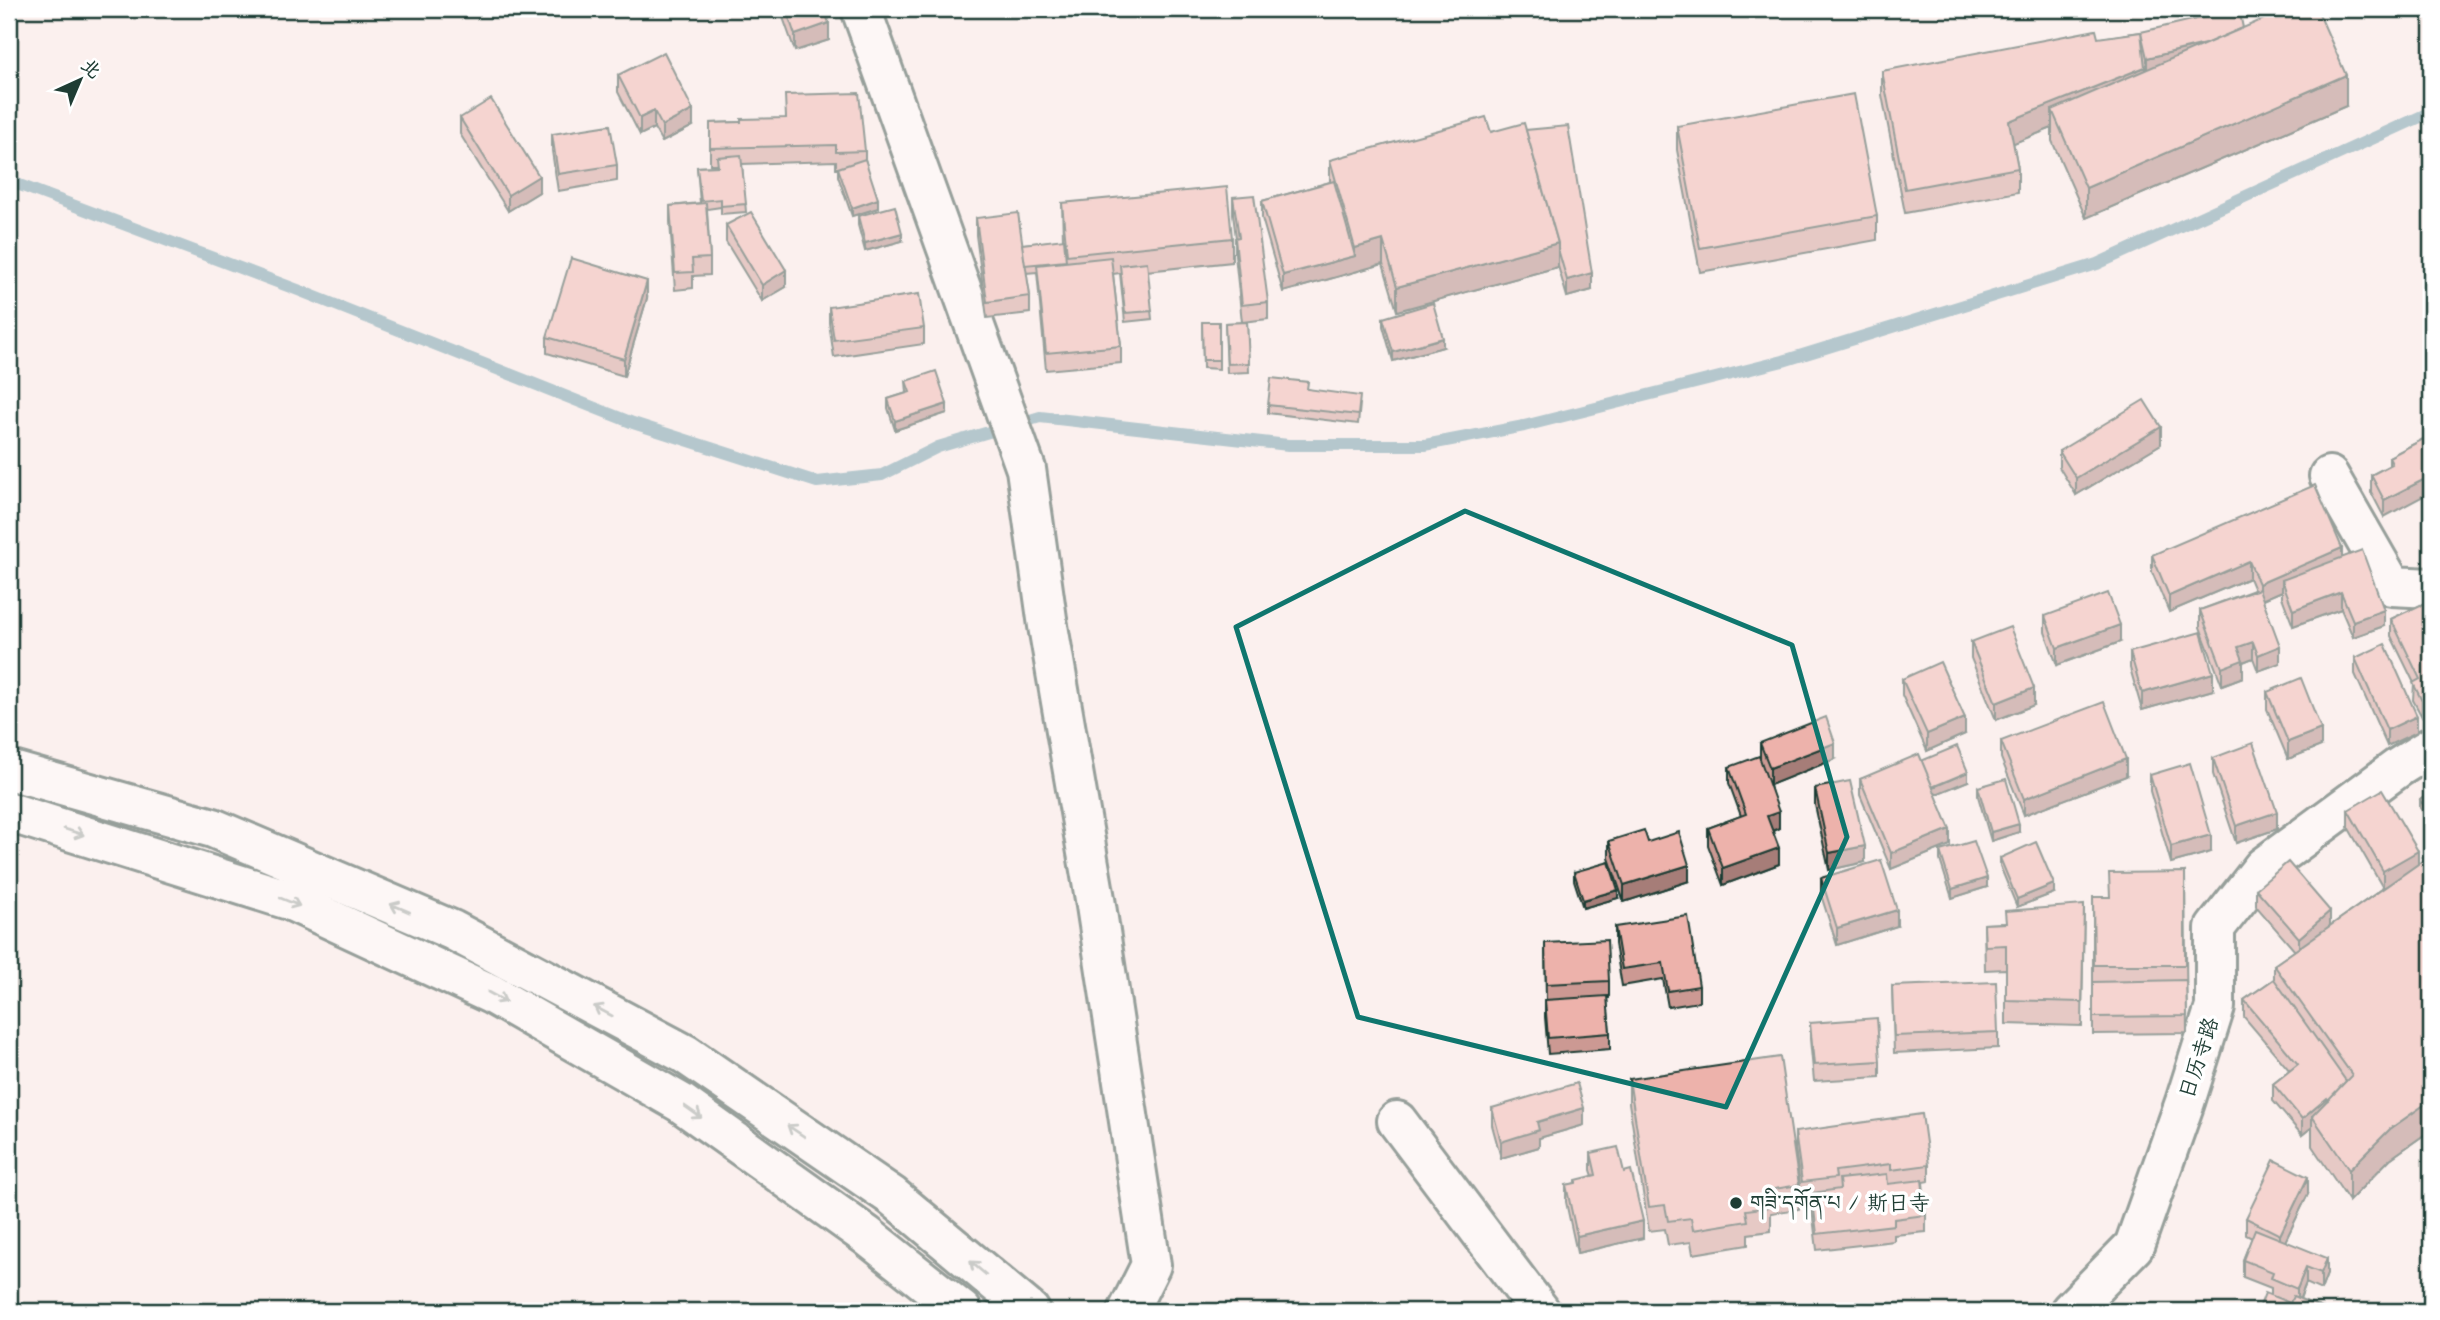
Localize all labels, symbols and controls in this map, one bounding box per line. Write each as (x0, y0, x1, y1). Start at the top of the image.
north arrow (46, 46, 116, 116)
text: 北 (75, 53, 107, 85)
one-way arrow (63, 827, 85, 840)
one-way arrow (279, 896, 301, 909)
one-way arrow (390, 901, 412, 914)
one-way arrow (486, 991, 506, 1005)
one-way arrow (593, 1004, 614, 1017)
street label: 日历寺路 (2172, 1014, 2226, 1102)
one-way arrow (683, 1105, 702, 1119)
one-way arrow (787, 1124, 806, 1138)
place label: གཟི་དགོན་པ / 斯日寺 (1750, 1187, 1930, 1220)
marker: གཟི་དགོན་པ / 斯日寺 (1728, 1195, 1744, 1211)
one-way arrow (969, 1260, 987, 1275)

